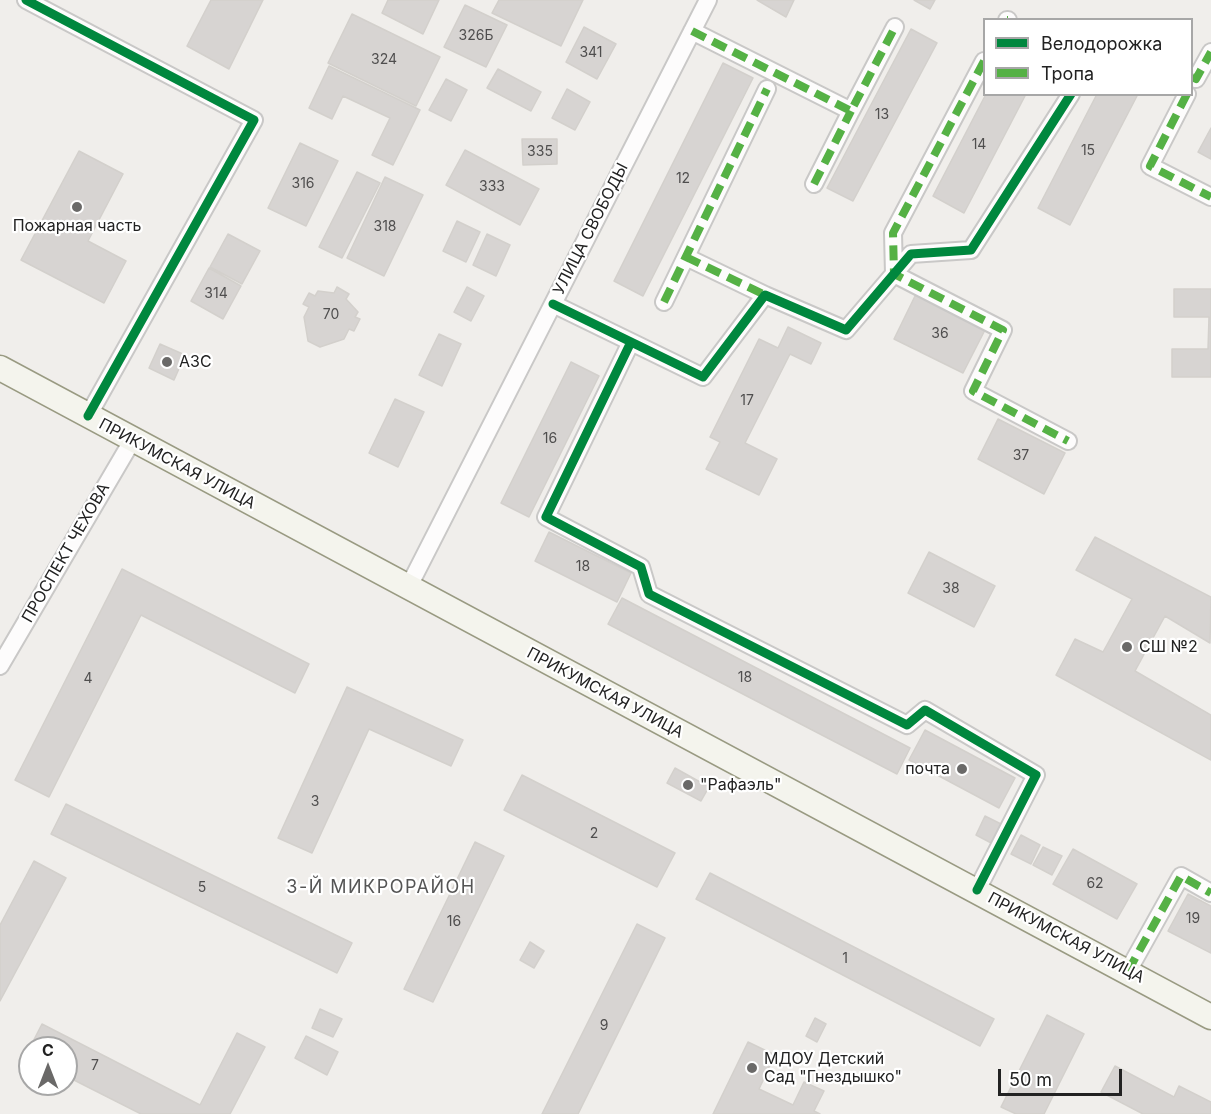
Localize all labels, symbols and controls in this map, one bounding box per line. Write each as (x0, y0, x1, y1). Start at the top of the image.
legend (983, 18, 1193, 96)
house number: 326Б (459, 28, 493, 44)
text: Велодорожка (1041, 33, 1162, 54)
house number: 341 (579, 45, 603, 61)
house number: 324 (371, 52, 397, 68)
text: Тропа (1041, 63, 1094, 84)
house number: 13 (875, 107, 889, 123)
house number: 14 (972, 137, 986, 153)
house number: 15 (1081, 143, 1095, 159)
house number: 335 (527, 144, 553, 160)
street label: УЛИЦА СВОБОДЫ (549, 160, 633, 298)
house number: 12 (676, 171, 690, 187)
house number: 316 (291, 176, 315, 192)
house number: 333 (479, 179, 505, 195)
marker: Пожарная часть (70, 200, 84, 214)
place label: Пожарная часть (13, 216, 141, 236)
house number: 318 (373, 219, 397, 235)
house number: 314 (204, 286, 228, 302)
house number: 70 (323, 307, 339, 323)
house number: 36 (931, 326, 949, 342)
place label: АЗС (179, 352, 212, 372)
marker: АЗС (160, 355, 174, 369)
house number: 17 (740, 393, 754, 409)
street label: ПРИКУМСКАЯ УЛИЦА (96, 415, 258, 513)
house number: 16 (543, 431, 557, 447)
house number: 37 (1013, 448, 1029, 464)
street label: ПРОСПЕКТ ЧЕХОВА (18, 480, 114, 626)
house number: 18 (576, 559, 590, 575)
house number: 38 (942, 581, 960, 597)
place label: СШ №2 (1139, 637, 1198, 657)
marker: СШ №2 (1120, 640, 1134, 654)
street label: ПРИКУМСКАЯ УЛИЦА (524, 644, 686, 742)
house number: 18 (738, 670, 752, 686)
house number: 4 (83, 671, 93, 687)
place label: почта (905, 759, 950, 779)
marker: почта (955, 762, 969, 776)
place label: "Рафаэль" (700, 775, 781, 795)
marker: "Рафаэль" (681, 778, 695, 792)
house number: 3 (311, 794, 319, 810)
house number: 2 (590, 826, 598, 842)
house number: 62 (1086, 876, 1104, 892)
district label: 3-Й МИКРОРАЙОН (286, 877, 476, 899)
house number: 5 (198, 880, 206, 896)
street label: ПРИКУМСКАЯ УЛИЦА (985, 889, 1147, 987)
house number: 19 (1186, 911, 1200, 927)
house number: 16 (447, 914, 461, 930)
house number: 1 (842, 951, 848, 967)
house number: 9 (600, 1018, 608, 1034)
north arrow (18, 1036, 78, 1096)
text: С (42, 1040, 54, 1060)
place label: МДОУ Детский Сад "Гнездышко" (764, 1049, 902, 1087)
scale bar (1001, 1057, 1126, 1095)
house number: 7 (91, 1058, 99, 1074)
marker: МДОУ Детский Сад "Гнездышко" (745, 1061, 759, 1075)
text: 50 m (1009, 1069, 1052, 1090)

